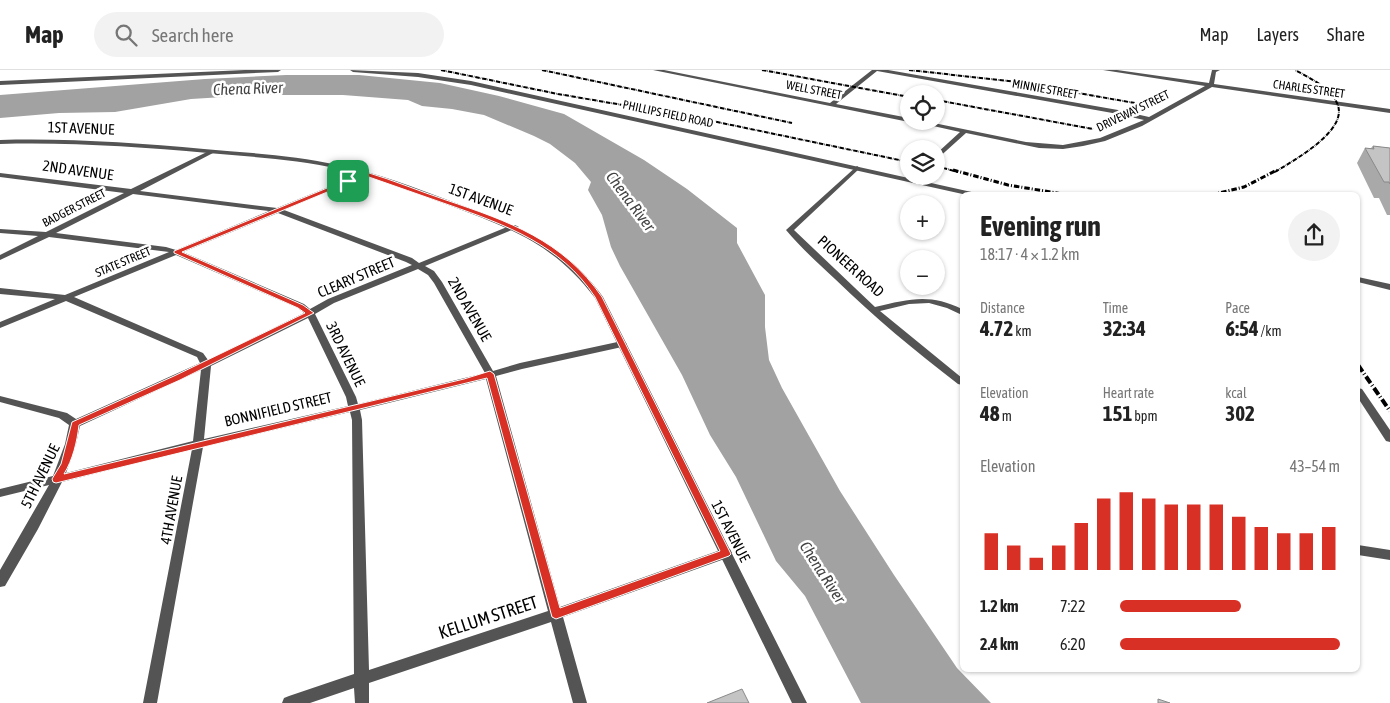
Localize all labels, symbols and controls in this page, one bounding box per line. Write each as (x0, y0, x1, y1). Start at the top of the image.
search box (94, 12, 444, 57)
text: Map (25, 21, 64, 48)
icon: search (112, 21, 140, 49)
text: Search here (152, 24, 234, 46)
text: Map (1199, 24, 1228, 45)
text: Layers (1256, 24, 1299, 45)
text: Share (1327, 24, 1365, 45)
street label: MINNIE STREET (1011, 76, 1080, 102)
street label: CHARLES STREET (1272, 77, 1347, 101)
water label: Chena River (213, 78, 284, 98)
street label: WELL STREET (785, 78, 844, 102)
map controls (900, 85, 945, 295)
button: locate (900, 85, 945, 130)
street label: DRIVEWAY STREET (1094, 87, 1172, 135)
street label: PHILLIPS FIELD ROAD (621, 98, 715, 131)
street label: 1ST AVENUE (47, 118, 115, 138)
button: layers (900, 140, 945, 185)
street label: 2ND AVENUE (42, 157, 115, 183)
pin (327, 160, 369, 202)
icon: arrive (334, 167, 362, 195)
water label: Chena River (603, 168, 660, 235)
street label: 1ST AVENUE (447, 180, 516, 219)
street label: BADGER STREET (40, 186, 109, 230)
button: + (900, 195, 945, 240)
button: share (1288, 209, 1340, 261)
text: Evening run (980, 210, 1101, 242)
street label: PIONEER ROAD (814, 232, 888, 300)
street label: STATE STREET (93, 244, 154, 280)
text: 18:17 · 4 × 1.2 km (980, 245, 1080, 263)
button: − (900, 250, 945, 295)
street label: CLEARY STREET (315, 253, 397, 301)
street label: 2ND AVENUE (445, 274, 495, 345)
text: Distance (980, 300, 1025, 316)
text: Time (1103, 300, 1128, 316)
text: Pace (1225, 300, 1250, 316)
text: 4.72 (980, 316, 1013, 340)
text: 32:34 (1103, 316, 1146, 340)
text: 6:54 (1225, 316, 1259, 340)
street label: 3RD AVENUE (323, 319, 369, 390)
text: km (1013, 323, 1032, 339)
text: /km (1259, 323, 1282, 339)
text: Elevation (980, 385, 1029, 401)
text: Heart rate (1103, 385, 1154, 401)
text: kcal (1225, 385, 1247, 401)
street label: BONNIFIELD STREET (223, 388, 334, 430)
text: 48 (980, 401, 1000, 425)
text: 151 (1103, 401, 1132, 425)
text: 302 (1225, 401, 1255, 425)
text: m (1000, 408, 1012, 424)
text: bpm (1132, 408, 1158, 424)
street label: 5TH AVENUE (17, 441, 63, 511)
text: Elevation (980, 457, 1035, 475)
text: 43–54 m (1290, 457, 1340, 475)
street label: 4TH AVENUE (157, 474, 185, 546)
street label: 1ST AVENUE (708, 497, 754, 565)
water label: Chena River (796, 538, 850, 607)
street label: KELLUM STREET (436, 591, 540, 643)
text: 1.2 km (980, 597, 1019, 615)
text: 7:22 (1060, 597, 1085, 615)
text: 2.4 km (980, 635, 1019, 653)
text: 6:20 (1060, 635, 1085, 653)

